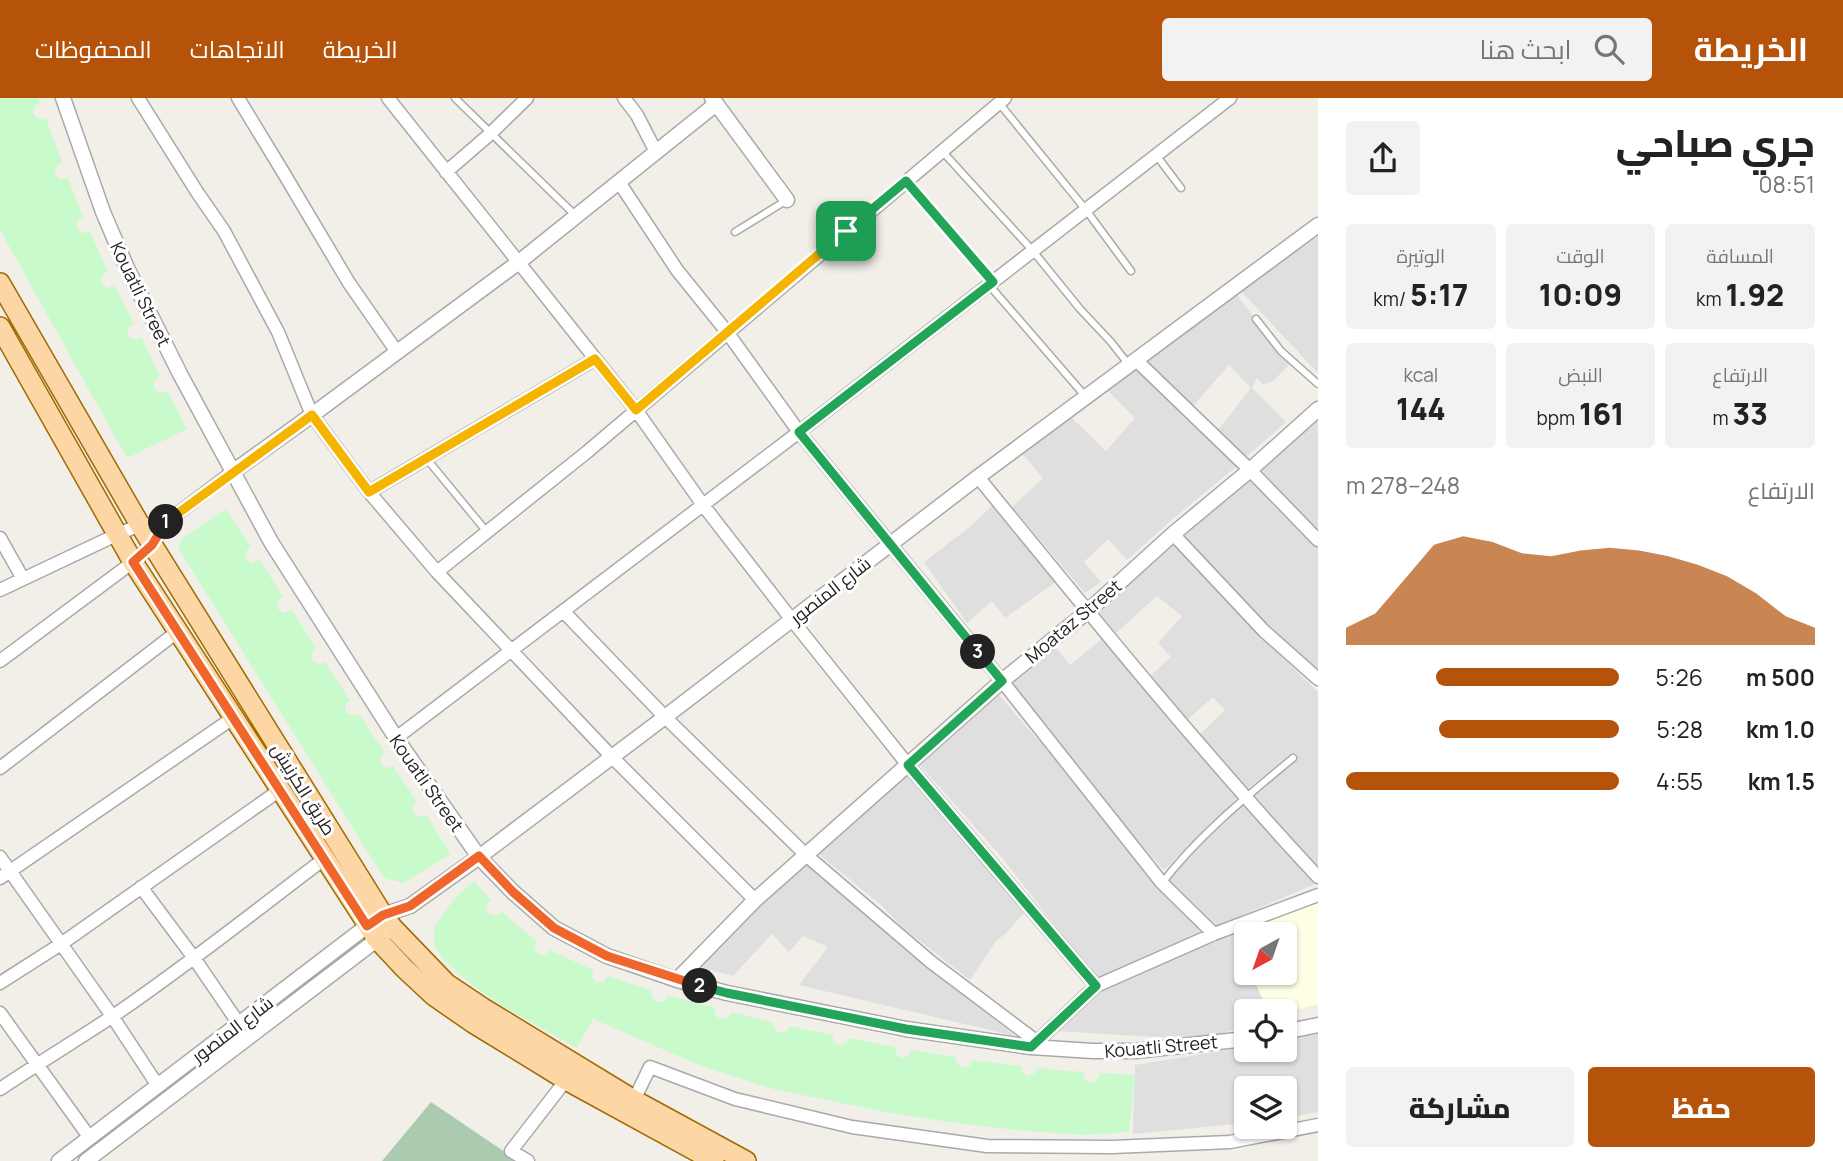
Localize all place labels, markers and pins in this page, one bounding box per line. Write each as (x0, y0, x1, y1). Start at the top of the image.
pin (816, 201, 876, 261)
pin: 1 (148, 504, 184, 540)
pin: 3 (960, 634, 996, 670)
pin: 2 (682, 968, 718, 1004)

